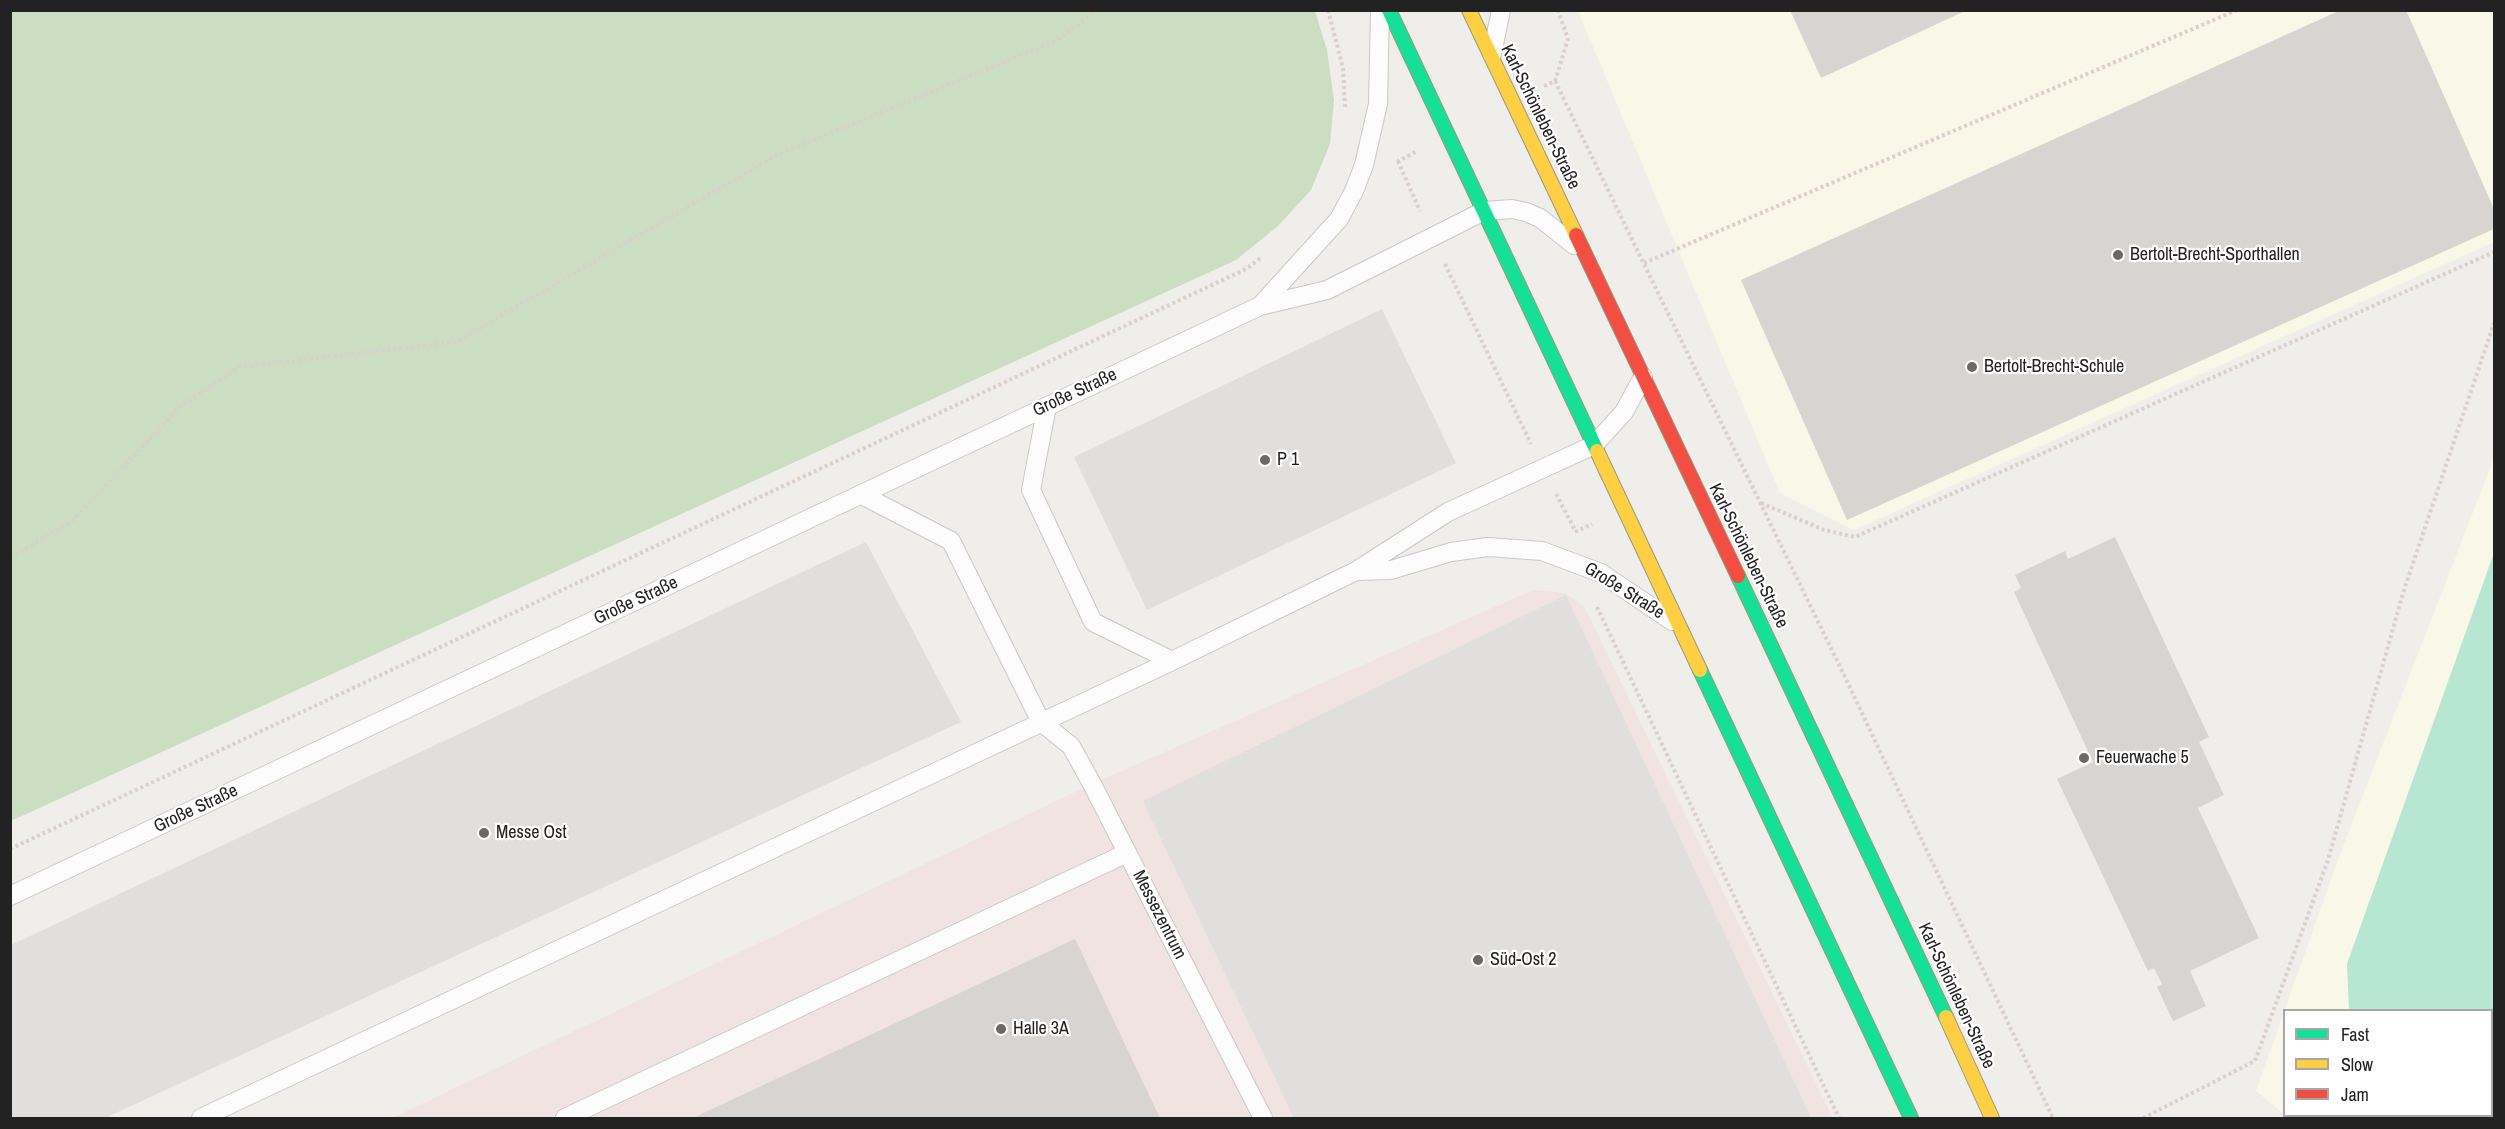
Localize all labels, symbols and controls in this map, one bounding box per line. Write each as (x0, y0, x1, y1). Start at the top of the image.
street label: Karl-Schönleben-Straße (1496, 41, 1584, 193)
place label: Bertolt-Brecht-Sporthallen (2130, 244, 2300, 266)
marker: Bertolt-Brecht-Sporthallen (2111, 248, 2125, 262)
place label: Bertolt-Brecht-Schule (1984, 356, 2124, 378)
marker: Bertolt-Brecht-Schule (1965, 360, 1979, 374)
street label: Große Straße (1030, 364, 1120, 422)
place label: P 1 (1277, 449, 1299, 471)
marker: P 1 (1258, 453, 1272, 467)
street label: Karl-Schönleben-Straße (1704, 480, 1792, 632)
street label: Große Straße (1580, 558, 1668, 624)
street label: Große Straße (591, 572, 681, 630)
place label: Feuerwache 5 (2096, 747, 2189, 769)
marker: Feuerwache 5 (2077, 751, 2091, 765)
street label: Große Straße (151, 780, 241, 838)
place label: Messe Ost (496, 822, 567, 844)
marker: Messe Ost (477, 826, 491, 840)
street label: Messezentrum (1127, 867, 1191, 963)
street label: Karl-Schönleben-Straße (1913, 920, 1999, 1072)
place label: Süd-Ost 2 (1490, 949, 1556, 971)
marker: Süd-Ost 2 (1471, 953, 1485, 967)
legend (2283, 1009, 2493, 1117)
place label: Halle 3A (1013, 1018, 1069, 1040)
marker: Halle 3A (994, 1022, 1008, 1036)
text: Fast (2341, 1022, 2369, 1047)
text: Slow (2341, 1052, 2373, 1077)
text: Jam (2341, 1082, 2369, 1107)

